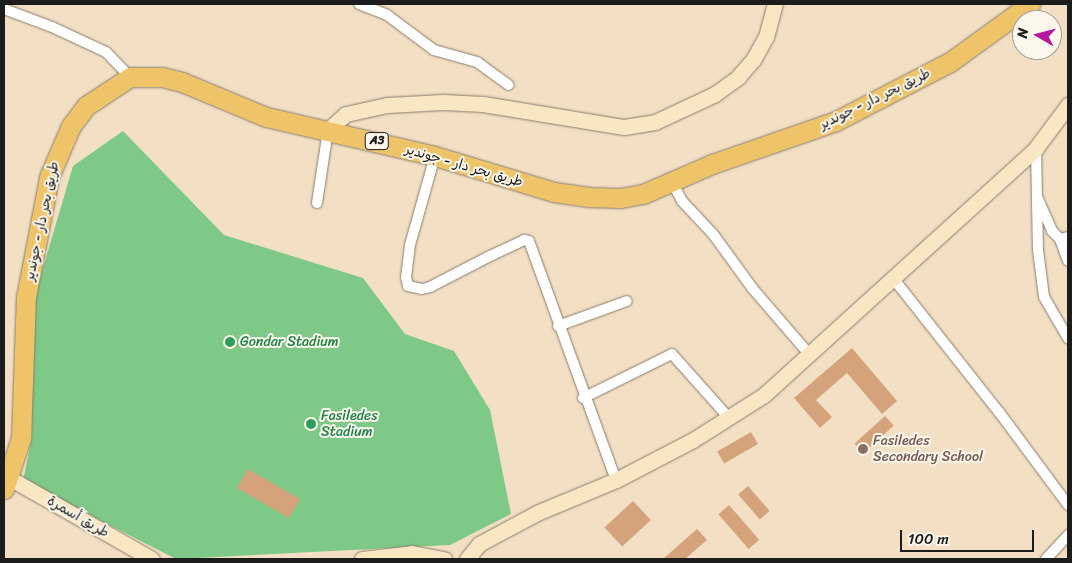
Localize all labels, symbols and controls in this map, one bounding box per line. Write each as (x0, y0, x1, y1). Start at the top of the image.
north arrow (1012, 10, 1062, 60)
text: N (1010, 26, 1036, 40)
street label: طريق بحر دار - جوندير (817, 65, 933, 133)
road number: A3 (364, 132, 390, 150)
street label: طريق بحر دار - جوندير (403, 141, 525, 191)
street label: طريق بحر دار - جوندير (21, 160, 63, 282)
place label: Gondar Stadium (240, 334, 339, 350)
marker: Gondar Stadium (224, 336, 236, 348)
place label: Fasiledes Stadium (321, 408, 378, 441)
marker: Fasiledes Stadium (305, 418, 317, 430)
place label: Fasiledes Secondary School (873, 433, 983, 466)
marker: Fasiledes Secondary School (857, 443, 869, 455)
street label: طريق أسمرة (44, 492, 112, 542)
scale bar (902, 520, 1036, 552)
text: 100 m (908, 526, 949, 552)

